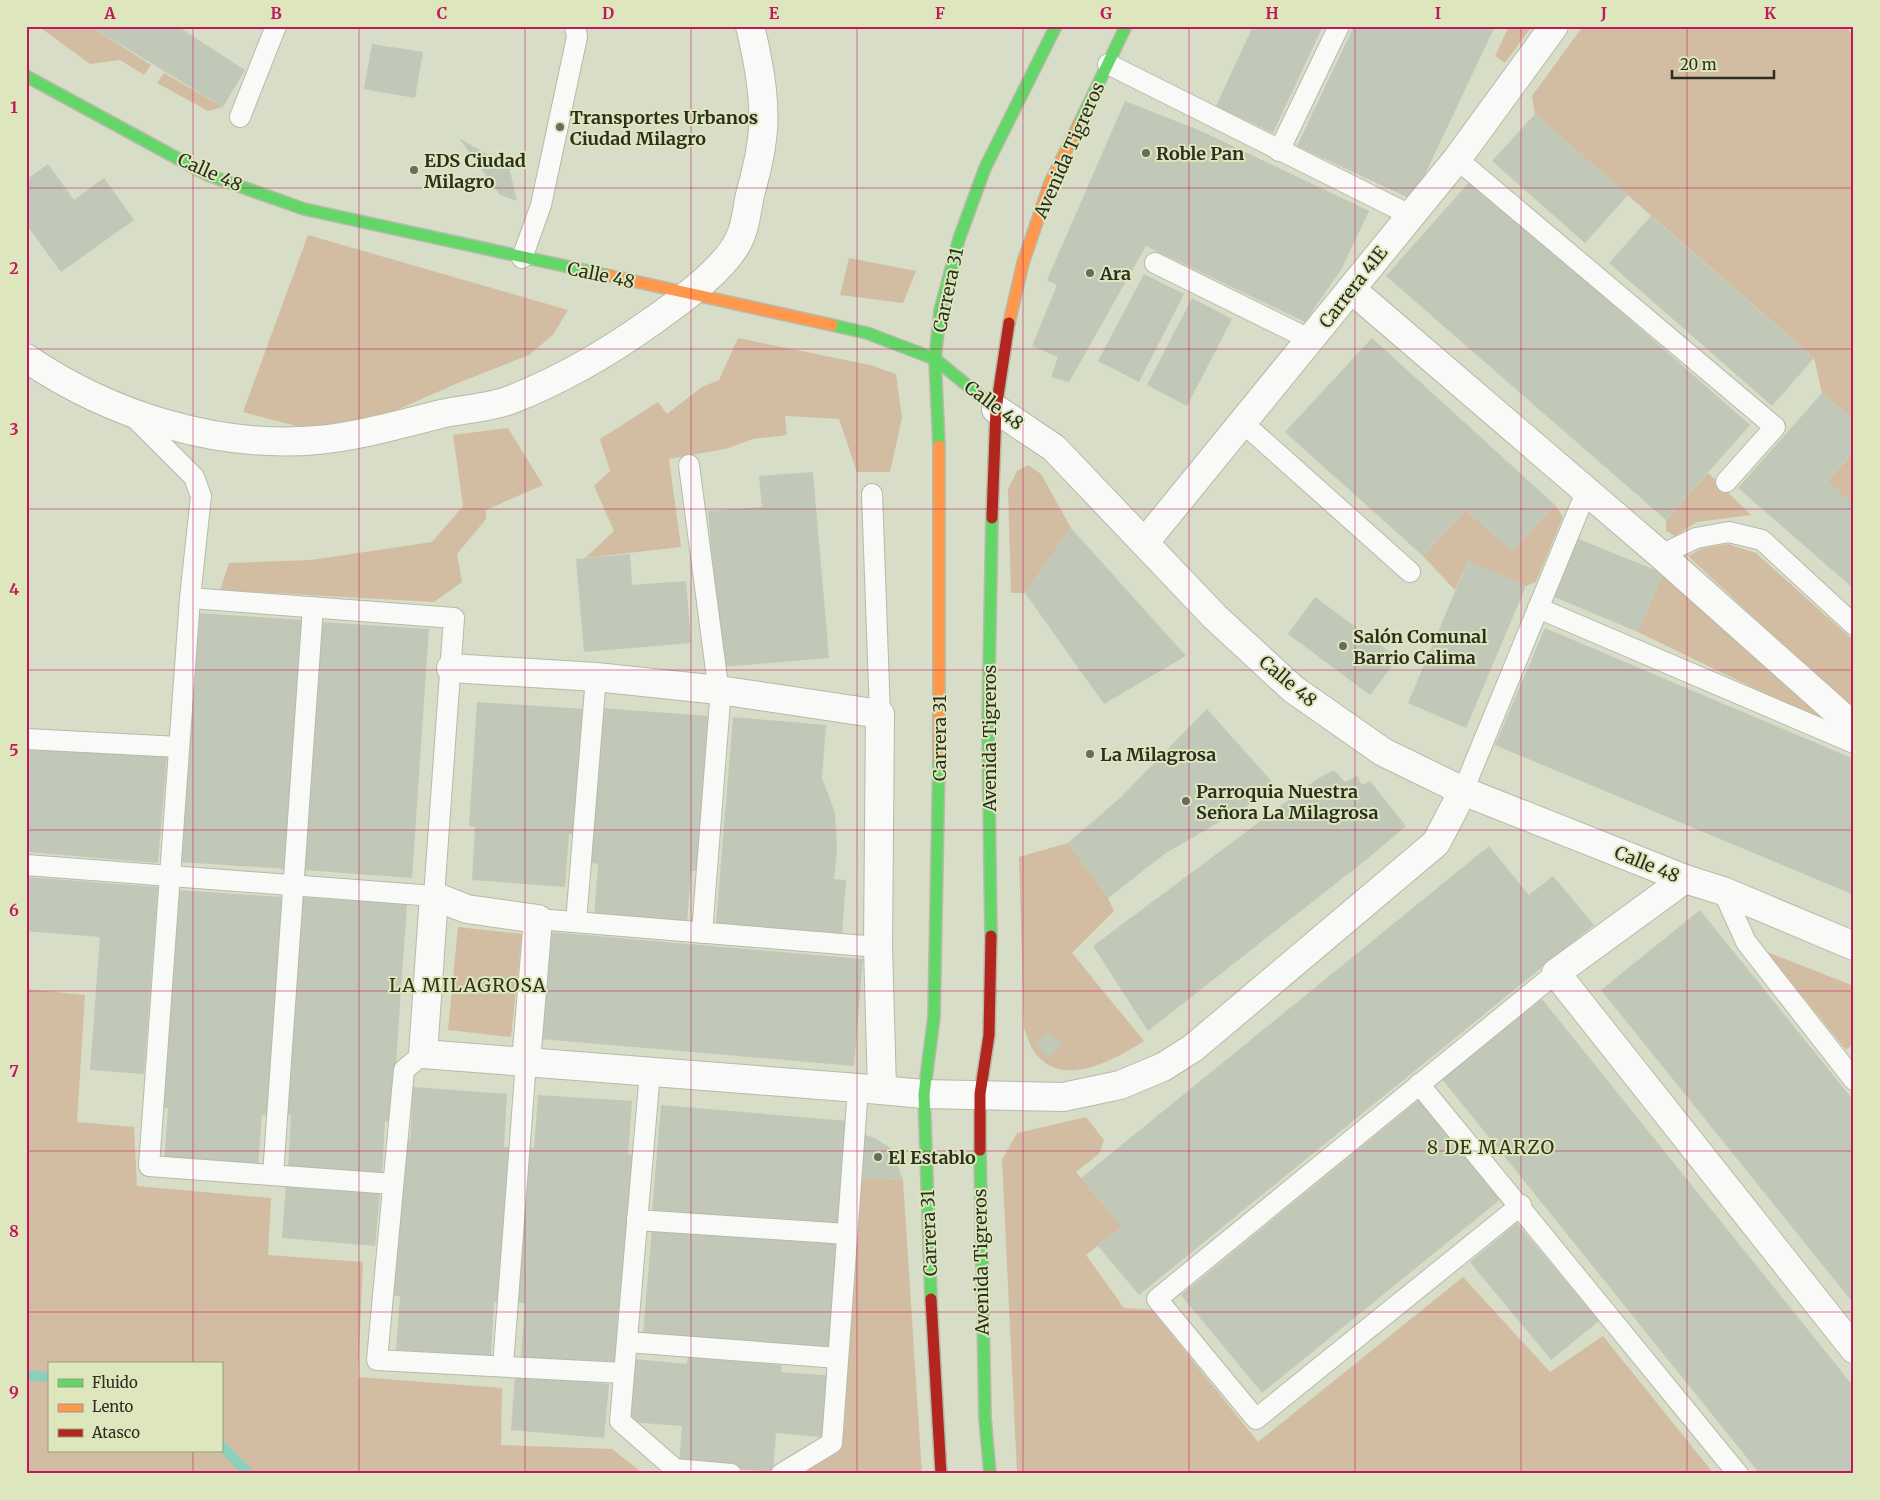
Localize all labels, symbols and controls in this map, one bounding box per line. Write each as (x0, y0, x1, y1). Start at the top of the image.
text: A (103, 3, 116, 23)
text: B (270, 3, 282, 23)
text: C (437, 3, 447, 23)
text: D (602, 3, 614, 23)
text: E (769, 3, 780, 23)
text: F (935, 3, 945, 23)
text: G (1100, 3, 1112, 23)
text: H (1265, 3, 1279, 23)
text: I (1435, 3, 1441, 23)
text: J (1600, 3, 1607, 23)
text: K (1764, 3, 1776, 23)
scale bar (1672, 48, 1775, 80)
text: 20 m (1680, 55, 1717, 74)
street label: Avenida Tigreros (1028, 78, 1109, 223)
text: 1 (10, 97, 18, 117)
place label: Transportes Urbanos Ciudad Milagro (570, 106, 758, 150)
marker: Transportes Urbanos Ciudad Milagro (554, 121, 566, 133)
place label: Roble Pan (1156, 142, 1244, 165)
marker: Roble Pan (1140, 147, 1152, 159)
street label: Calle 48 (174, 148, 246, 196)
place label: EDS Ciudad Milagro (424, 149, 526, 193)
marker: EDS Ciudad Milagro (408, 164, 420, 176)
street label: Carrera 41E (1314, 241, 1392, 333)
street label: Carrera 31 (928, 245, 968, 335)
street label: Calle 48 (565, 257, 637, 293)
text: 2 (9, 258, 19, 278)
place label: Ara (1099, 262, 1131, 285)
marker: Ara (1084, 267, 1096, 279)
street label: Calle 48 (960, 375, 1028, 435)
text: 3 (9, 419, 19, 439)
text: 4 (9, 579, 19, 599)
place label: Salón Comunal Barrio Calima (1353, 625, 1487, 669)
marker: Salón Comunal Barrio Calima (1337, 640, 1349, 652)
street label: Calle 48 (1254, 650, 1322, 712)
street label: Avenida Tigreros (978, 664, 1001, 812)
street label: Carrera 31 (928, 695, 951, 781)
text: 5 (9, 740, 19, 760)
place label: La Milagrosa (1100, 743, 1216, 766)
marker: La Milagrosa (1084, 748, 1096, 760)
place label: Parroquia Nuestra Señora La Milagrosa (1196, 780, 1379, 824)
marker: Parroquia Nuestra Señora La Milagrosa (1180, 795, 1192, 807)
street label: Calle 48 (1611, 841, 1683, 887)
text: 6 (9, 900, 19, 920)
district label: LA MILAGROSA (389, 973, 547, 997)
text: 7 (9, 1061, 19, 1081)
district label: 8 DE MARZO (1427, 1135, 1555, 1159)
place label: El Establo (888, 1146, 976, 1169)
marker: El Establo (872, 1151, 884, 1163)
street label: Avenida Tigreros (968, 1188, 994, 1337)
street label: Carrera 31 (916, 1189, 942, 1277)
text: 8 (9, 1221, 19, 1241)
legend (48, 1362, 222, 1452)
text: Fluido (92, 1373, 138, 1392)
text: 9 (9, 1382, 19, 1402)
text: Lento (92, 1397, 134, 1416)
text: Atasco (91, 1423, 140, 1442)

